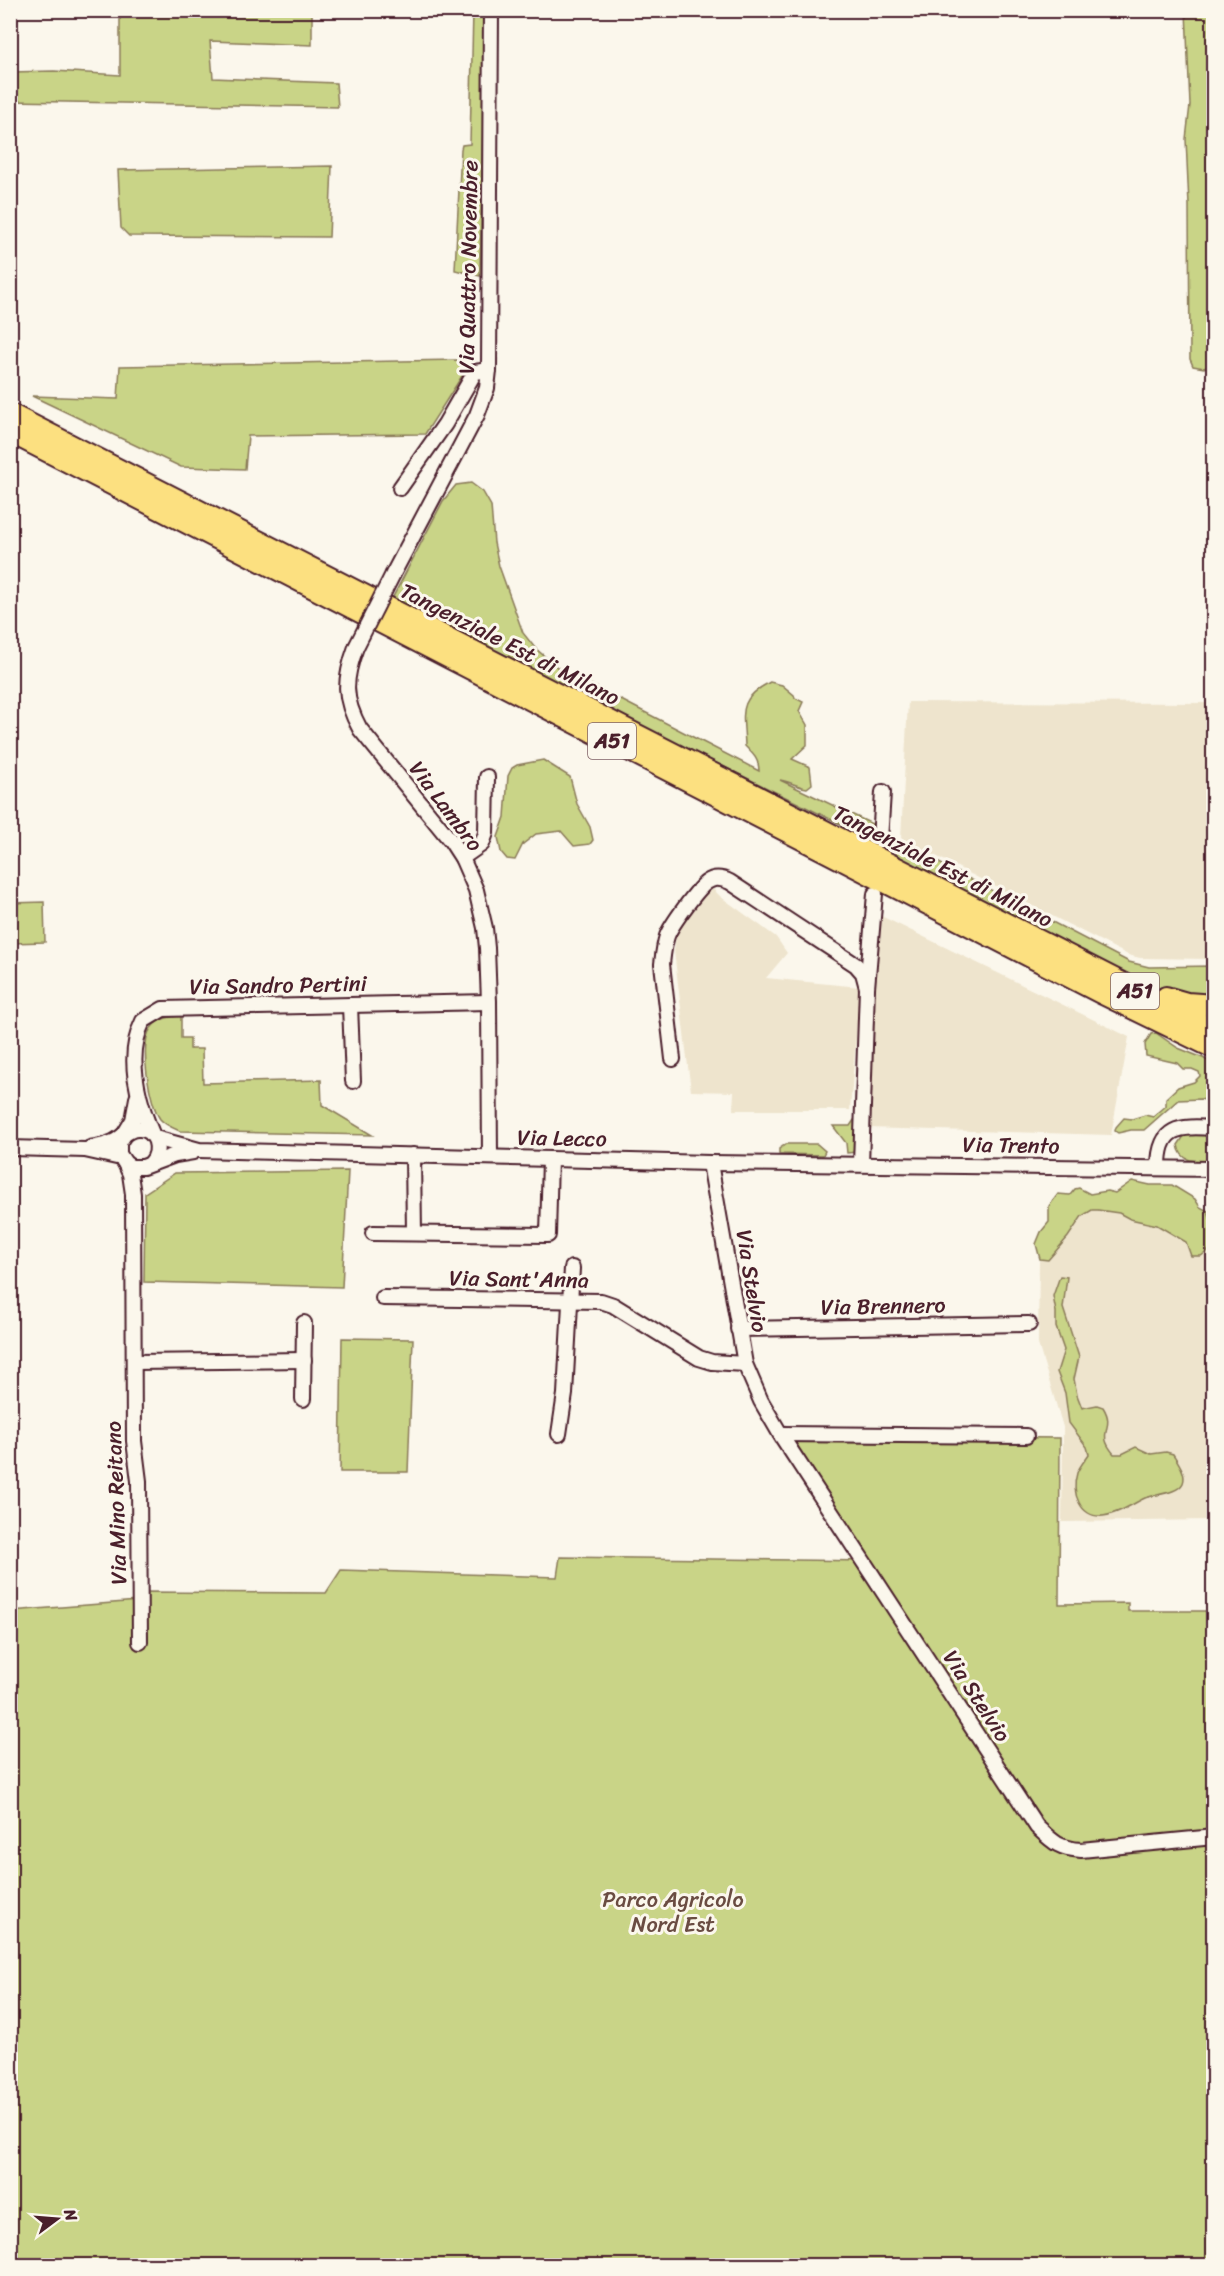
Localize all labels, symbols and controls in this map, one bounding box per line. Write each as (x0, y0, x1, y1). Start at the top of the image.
street label: Via Quattro Novembre (447, 160, 489, 374)
street label: Tangenziale Est di Milano (393, 572, 627, 716)
road number: A51 (588, 723, 636, 759)
street label: Via Lambro (399, 752, 493, 860)
street label: Tangenziale Est di Milano (826, 794, 1060, 938)
street label: Via Sandro Pertini (189, 964, 368, 1006)
road number: A51 (1111, 973, 1159, 1009)
street label: Via Lecco (517, 1118, 607, 1158)
street label: Via Trento (962, 1125, 1060, 1165)
street label: Via Stelvio (725, 1227, 779, 1335)
street label: Via Sant'Anna (449, 1258, 589, 1300)
street label: Via Brennero (820, 1285, 946, 1327)
street label: Via Mino Reitano (94, 1420, 138, 1586)
street label: Via Stelvio (932, 1642, 1022, 1750)
park label: Parco Agricolo Nord Est (602, 1880, 744, 1944)
north arrow (27, 2189, 87, 2249)
text: N (55, 2205, 87, 2225)

